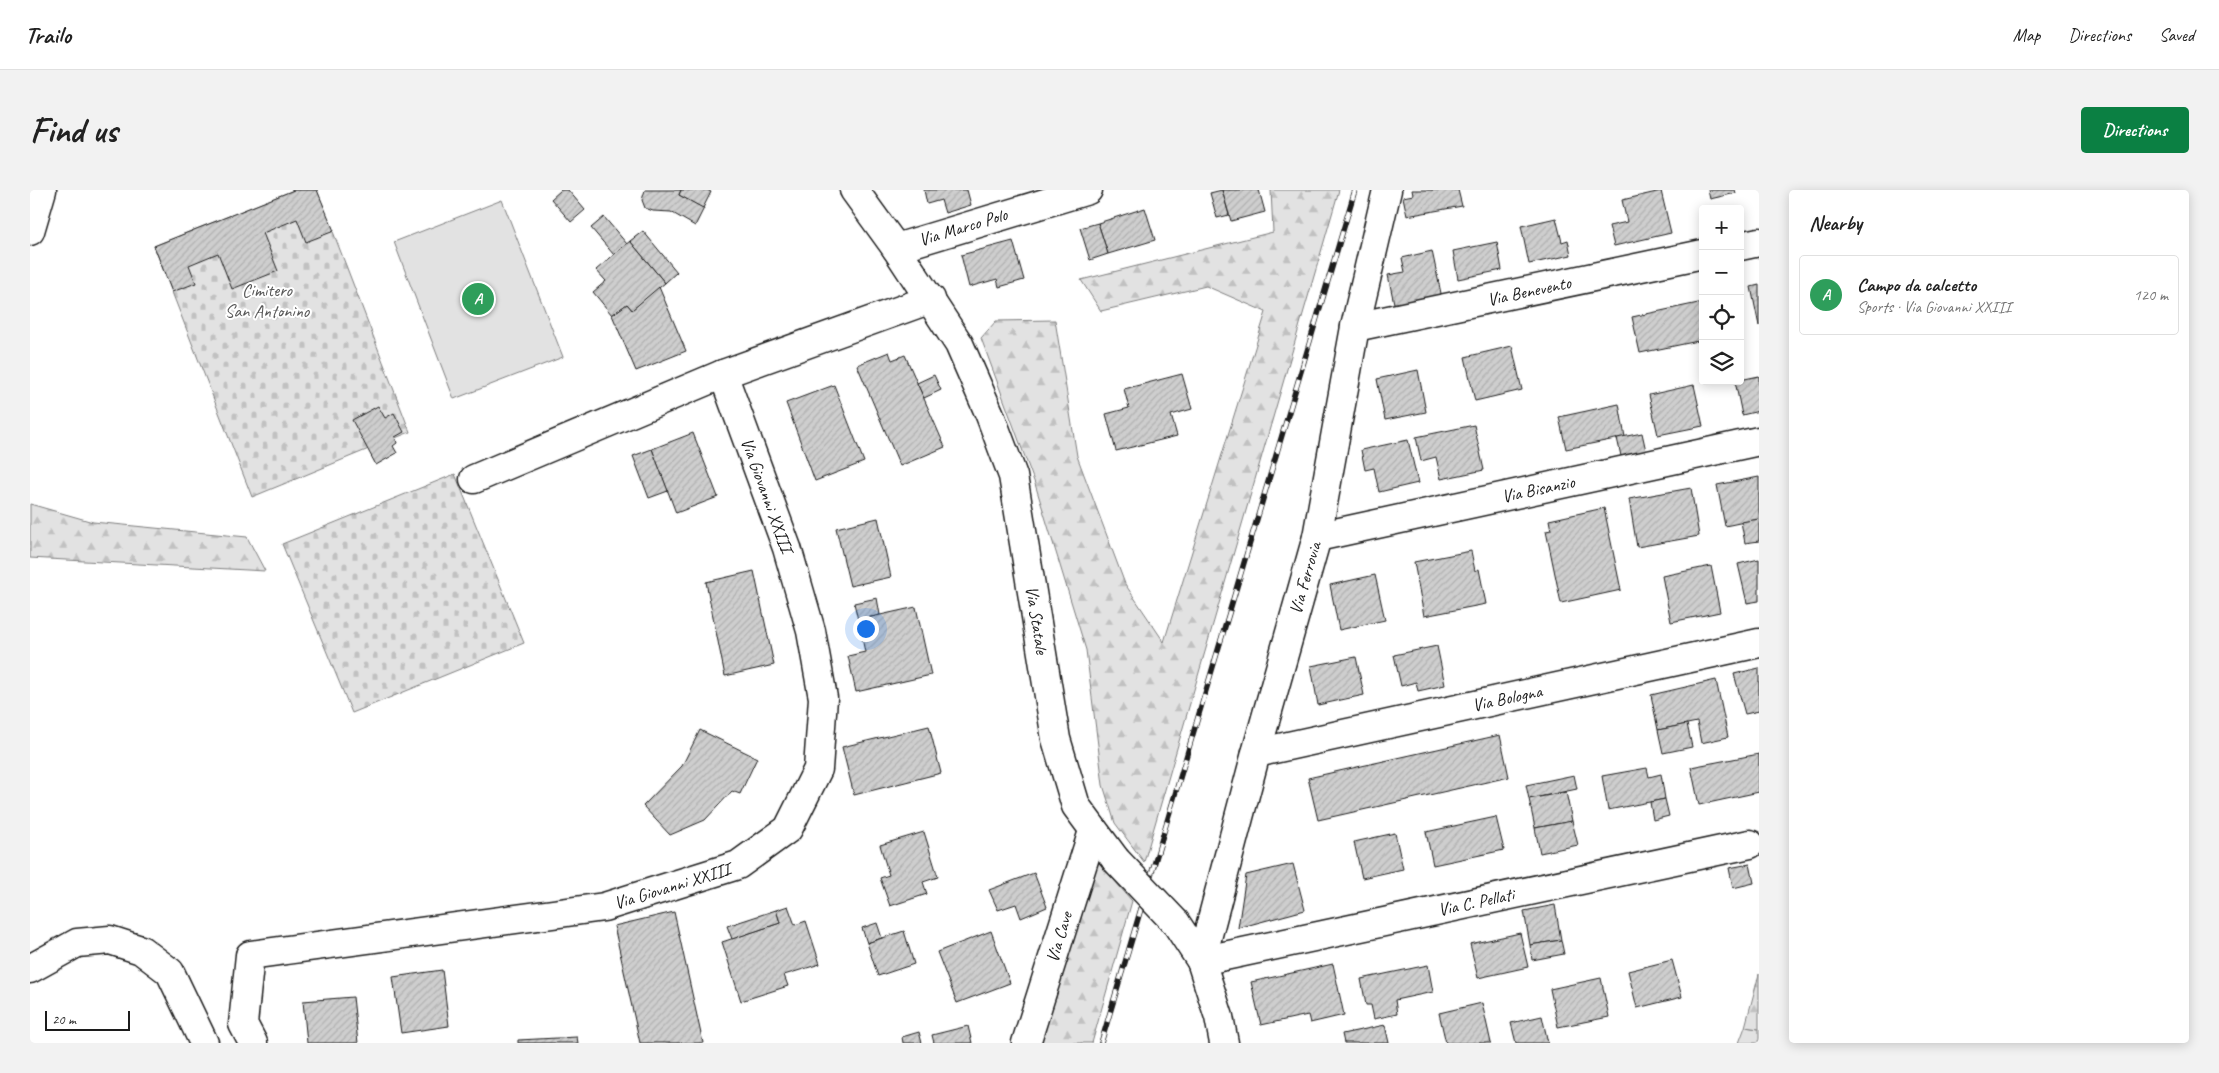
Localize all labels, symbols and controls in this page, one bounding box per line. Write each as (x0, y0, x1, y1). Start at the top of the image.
text: Trailo (25, 20, 71, 50)
text: Map (2013, 24, 2040, 46)
text: Directions (2068, 24, 2131, 46)
text: Saved (2159, 24, 2194, 46)
button: Directions (2081, 107, 2189, 153)
text: Find us (30, 108, 117, 153)
street label: Via Marco Polo (916, 203, 1011, 251)
map controls (1699, 205, 1744, 385)
button: + (1699, 205, 1744, 250)
text: Nearby (1809, 210, 1862, 236)
button: − (1699, 250, 1744, 295)
street label: Via Benevento (1485, 271, 1574, 311)
text: Campo da calcetto (1857, 273, 1976, 297)
park label: Cimitero San Antonino (225, 279, 311, 322)
pin: A (462, 280, 494, 318)
text: A (1822, 285, 1830, 305)
text: 120 m (2134, 285, 2168, 305)
button: locate (1699, 295, 1744, 340)
text: Sports · Via Giovanni XXIII (1857, 297, 2011, 317)
button: layers (1699, 340, 1744, 385)
street label: Via Giovanni XXIII (736, 435, 799, 559)
street label: Via Bisanzio (1500, 470, 1578, 507)
street label: Via Ferrovia (1284, 538, 1326, 617)
street label: Via Statale (1021, 584, 1053, 657)
your location (853, 616, 879, 642)
street label: Via Bologna (1470, 680, 1545, 716)
street label: Via Giovanni XXIII (611, 857, 736, 914)
street label: Via C. Pellati (1436, 883, 1519, 921)
street label: Via Cave (1041, 908, 1077, 965)
scale bar (45, 1008, 130, 1031)
text: 20 m (52, 1011, 76, 1028)

